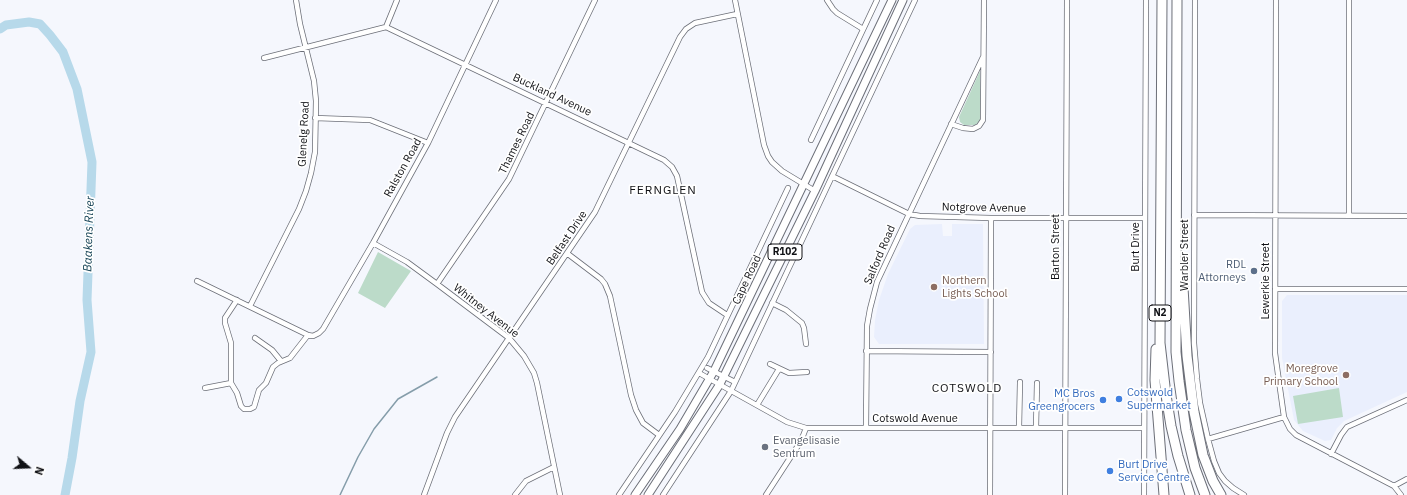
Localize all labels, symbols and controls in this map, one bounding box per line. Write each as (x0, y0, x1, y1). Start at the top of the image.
street label: Buckland Avenue (510, 71, 594, 119)
street label: Glenelg Road (296, 101, 312, 167)
street label: Thames Road (496, 110, 538, 176)
street label: Ralston Road (381, 136, 425, 200)
district label: FERNGLEN (629, 184, 697, 198)
water label: Baakens River (80, 196, 98, 272)
street label: Notgrove Avenue (942, 201, 1026, 215)
street label: Belfast Drive (544, 208, 590, 268)
street label: Barton Street (1049, 214, 1063, 280)
street label: Warbler Street (1178, 219, 1192, 291)
street label: Burt Drive (1129, 222, 1143, 272)
street label: Salford Road (862, 223, 898, 287)
street label: Lewerkie Street (1259, 242, 1273, 320)
road number: R102 (768, 244, 802, 260)
street label: Cape Road (730, 253, 764, 307)
place label: RDL Attorneys (1198, 258, 1246, 284)
marker: RDL Attorneys (1249, 266, 1259, 276)
place label: Northern Lights School (942, 274, 1008, 300)
street label: Whitney Avenue (451, 281, 521, 341)
marker: Northern Lights School (929, 282, 939, 292)
road number: N2 (1149, 305, 1171, 321)
place label: Moregrove Primary School (1263, 362, 1338, 388)
marker: Moregrove Primary School (1341, 370, 1351, 380)
district label: COTSWOLD (932, 382, 1002, 396)
place label: Cotswold Supermarket (1127, 386, 1191, 412)
place label: MC Bros Greengrocers (1028, 387, 1095, 413)
marker: Cotswold Supermarket (1114, 394, 1124, 404)
marker: MC Bros Greengrocers (1098, 395, 1108, 405)
street label: Cotswold Avenue (872, 412, 958, 426)
place label: Evangelisasie Sentrum (773, 434, 840, 460)
marker: Evangelisasie Sentrum (760, 442, 770, 452)
north arrow (8, 447, 48, 487)
place label: Burt Drive Service Centre (1118, 458, 1190, 484)
text: N (31, 465, 47, 477)
marker: Burt Drive Service Centre (1105, 466, 1115, 476)

